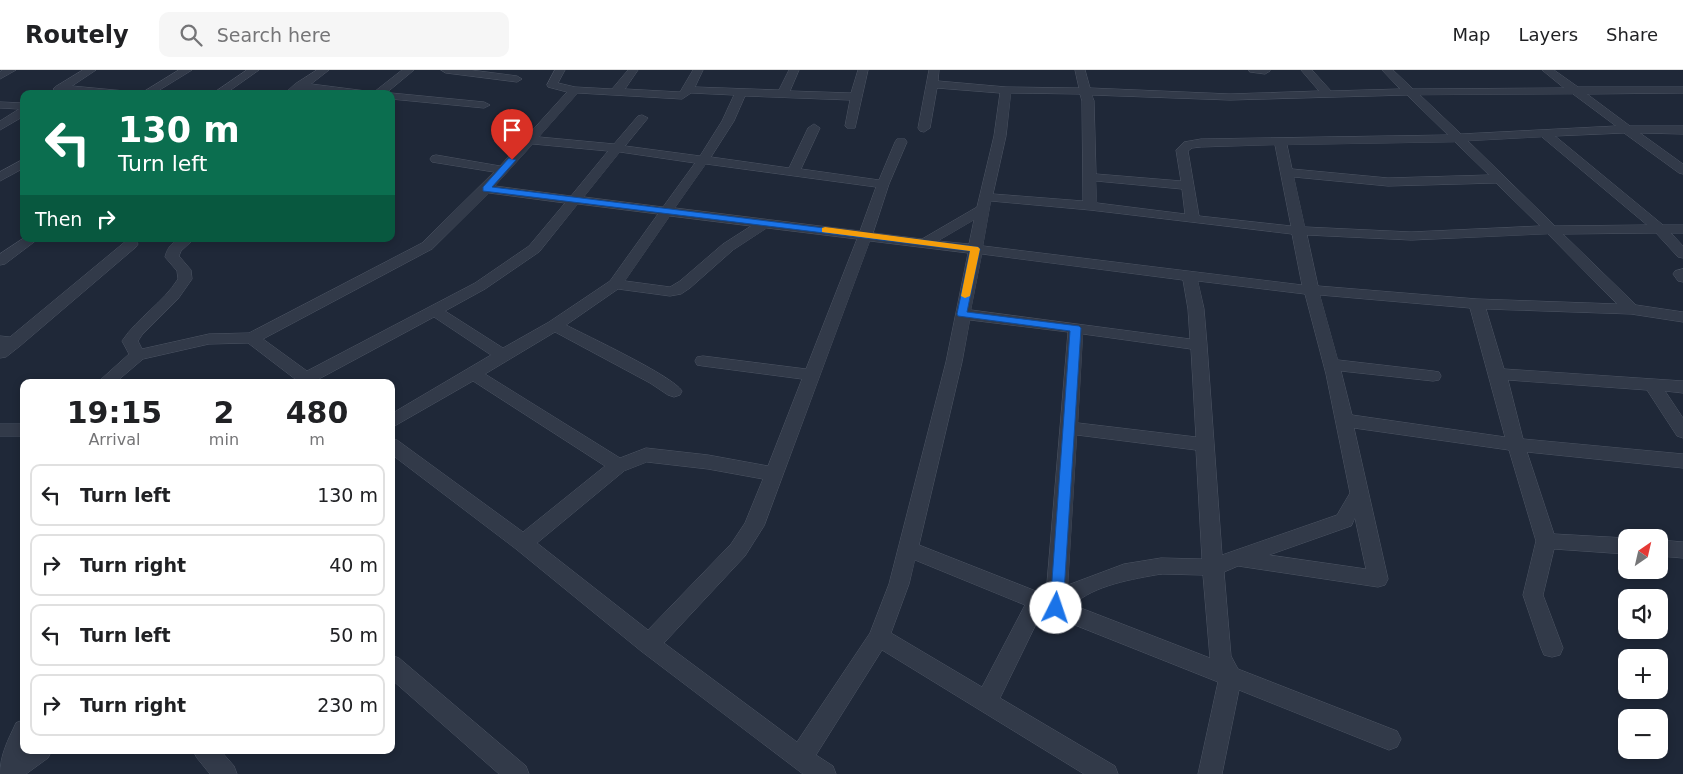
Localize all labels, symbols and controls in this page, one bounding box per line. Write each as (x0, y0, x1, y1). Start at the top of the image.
search box (159, 12, 509, 57)
text: Routely (25, 21, 129, 49)
icon: search (177, 21, 205, 49)
text: Search here (217, 24, 331, 46)
text: Map (1452, 24, 1490, 45)
text: Layers (1518, 24, 1578, 45)
text: Share (1606, 24, 1658, 45)
pin (491, 109, 533, 160)
icon: left (35, 110, 100, 175)
text: 130 m (118, 110, 240, 150)
icon: arrive (498, 116, 526, 144)
text: Turn left (118, 151, 207, 176)
icon: right (92, 205, 120, 233)
text: Then (35, 208, 82, 230)
text: 19:15 (67, 395, 162, 430)
text: 2 (213, 395, 234, 430)
text: 480 (286, 395, 348, 430)
text: Arrival (88, 430, 140, 449)
text: min (209, 430, 239, 449)
text: m (309, 430, 325, 449)
icon: left (37, 481, 65, 509)
text: Turn left (80, 484, 171, 506)
text: 130 m (317, 484, 378, 506)
north arrow (1618, 529, 1668, 579)
map controls (1618, 529, 1668, 759)
icon: right (37, 551, 65, 579)
text: Turn right (80, 554, 186, 576)
text: 40 m (329, 554, 378, 576)
position arrow (1029, 581, 1081, 633)
button: sound (1618, 589, 1668, 639)
icon: left (37, 621, 65, 649)
text: Turn left (80, 624, 171, 646)
text: 50 m (329, 624, 378, 646)
button: + (1618, 649, 1668, 699)
icon: right (37, 691, 65, 719)
text: Turn right (80, 694, 186, 716)
text: 230 m (317, 694, 378, 716)
button: − (1618, 709, 1668, 759)

